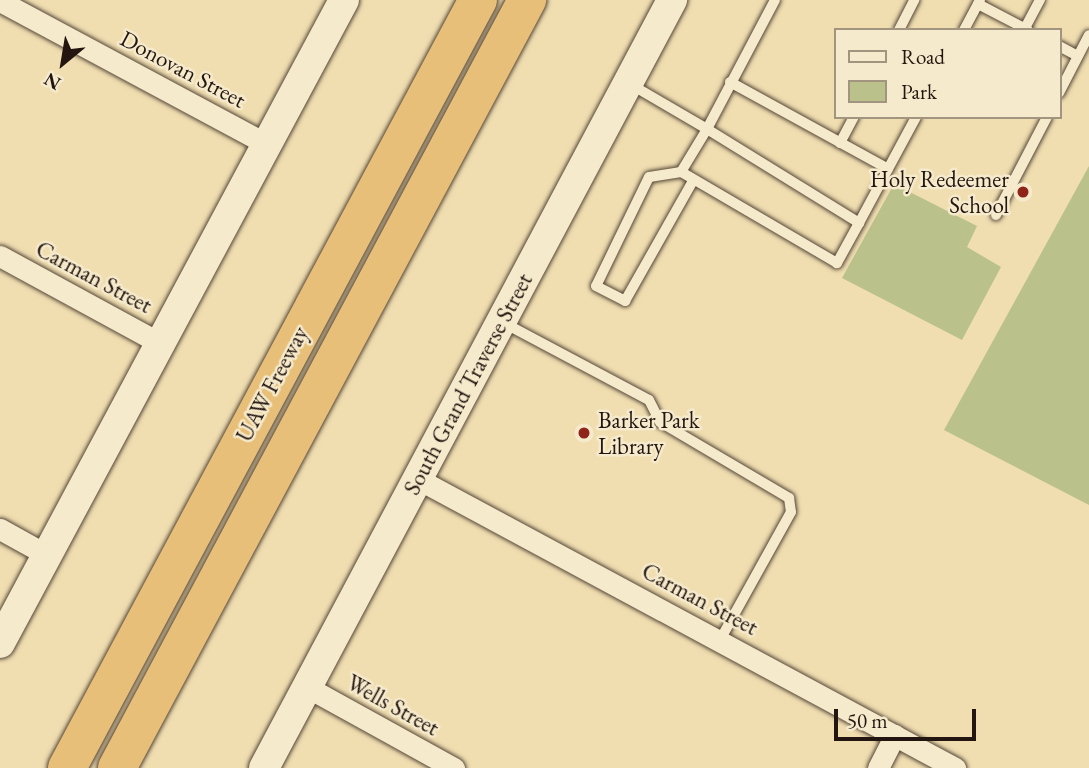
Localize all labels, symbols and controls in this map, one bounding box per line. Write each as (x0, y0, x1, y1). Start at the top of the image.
street label: Donovan Street (116, 24, 250, 114)
north arrow (28, 28, 98, 98)
legend (834, 28, 1061, 119)
text: Road (901, 43, 945, 70)
text: N (39, 67, 65, 96)
text: Park (901, 78, 937, 105)
place label: Holy Redeemer School (870, 165, 1009, 219)
marker: Holy Redeemer School (1015, 184, 1031, 200)
street label: Carman Street (31, 235, 157, 319)
street label: South Grand Traverse Street (398, 268, 538, 500)
street label: UAW Freeway (230, 321, 314, 447)
place label: Barker Park Library (598, 406, 700, 460)
marker: Barker Park Library (576, 425, 592, 441)
street label: Carman Street (637, 557, 763, 641)
street label: Wells Street (342, 668, 444, 742)
scale bar (837, 694, 979, 738)
text: 50 m (847, 707, 888, 734)

